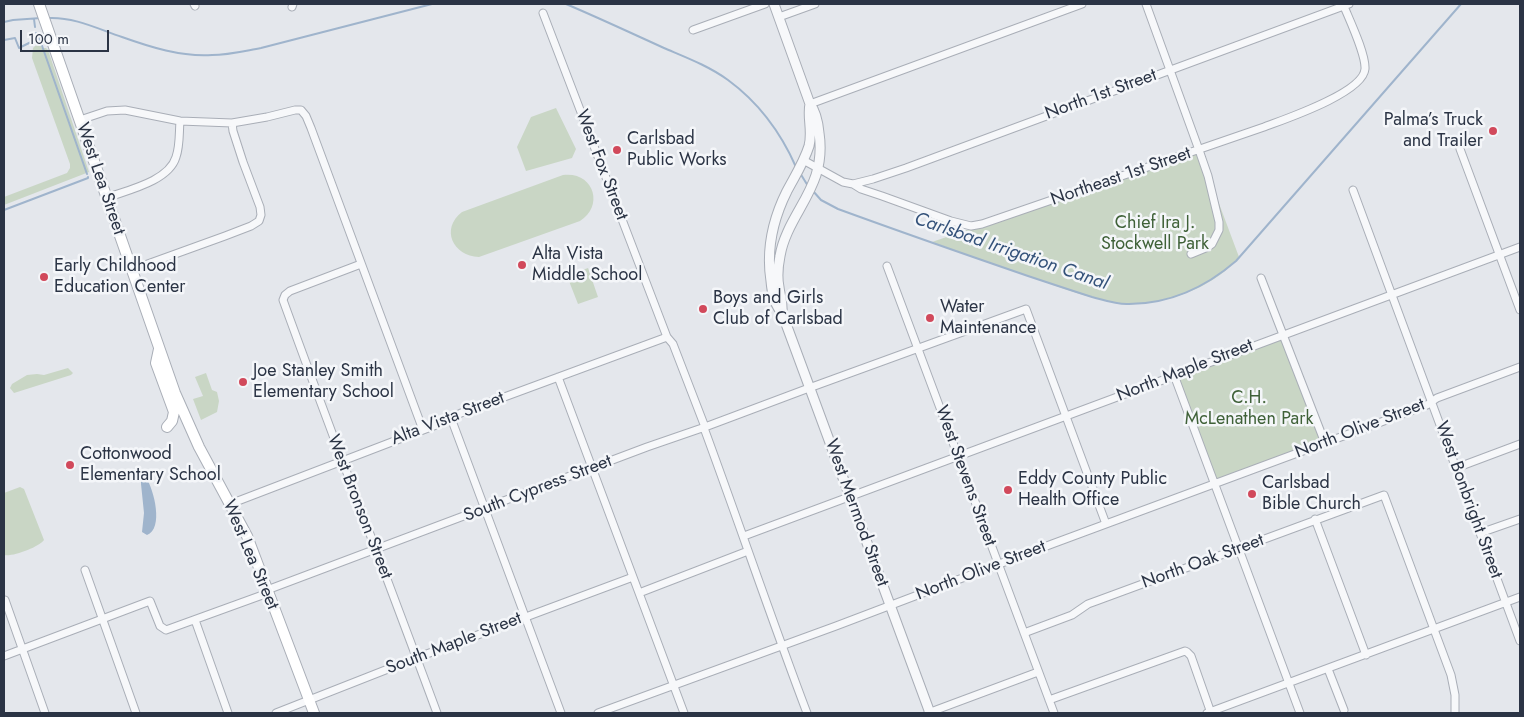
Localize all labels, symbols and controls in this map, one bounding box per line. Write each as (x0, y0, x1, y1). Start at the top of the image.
scale bar (22, 20, 111, 52)
text: 100 m (28, 28, 69, 50)
street label: North 1st Street (1042, 65, 1160, 125)
street label: West Fox Street (570, 107, 632, 223)
place label: Palma’s Truck and Trailer (1384, 110, 1483, 152)
street label: West Lea Street (71, 120, 129, 238)
marker: Palma’s Truck and Trailer (1487, 125, 1499, 137)
place label: Carlsbad Public Works (627, 129, 727, 172)
street label: Northeast 1st Street (1048, 143, 1194, 211)
marker: Carlsbad Public Works (611, 144, 623, 156)
water label: Carlsbad Irrigation Canal (911, 208, 1111, 296)
park label: Chief Ira J. Stockwell Park (1101, 213, 1209, 255)
place label: Alta Vista Middle School (532, 244, 642, 286)
place label: Early Childhood Education Center (54, 256, 185, 298)
marker: Alta Vista Middle School (516, 259, 528, 271)
marker: Early Childhood Education Center (38, 271, 50, 283)
place label: Boys and Girls Club of Carlsbad (713, 288, 843, 330)
place label: Water Maintenance (940, 297, 1036, 340)
marker: Boys and Girls Club of Carlsbad (697, 303, 709, 315)
marker: Water Maintenance (924, 312, 936, 324)
street label: North Maple Street (1114, 335, 1256, 407)
place label: Joe Stanley Smith Elementary School (253, 361, 394, 404)
marker: Joe Stanley Smith Elementary School (237, 376, 249, 388)
street label: Alta Vista Street (388, 387, 508, 451)
park label: C.H. McLenathen Park (1185, 388, 1313, 430)
street label: North Olive Street (1292, 394, 1428, 464)
street label: West Stevens Street (930, 403, 1000, 549)
street label: West Bonbright Street (1430, 419, 1506, 581)
street label: West Bronson Street (322, 432, 396, 582)
street label: West Mermod Street (819, 436, 893, 590)
place label: Cottonwood Elementary School (80, 444, 221, 486)
street label: South Cypress Street (461, 451, 615, 527)
marker: Cottonwood Elementary School (64, 459, 76, 471)
place label: Eddy County Public Health Office (1018, 469, 1167, 512)
place label: Carlsbad Bible Church (1262, 473, 1361, 516)
marker: Eddy County Public Health Office (1002, 484, 1014, 496)
marker: Carlsbad Bible Church (1246, 488, 1258, 500)
street label: West Lea Street (217, 497, 283, 613)
street label: North Oak Street (1139, 530, 1267, 594)
street label: North Olive Street (913, 536, 1049, 606)
street label: South Maple Street (383, 608, 525, 680)

